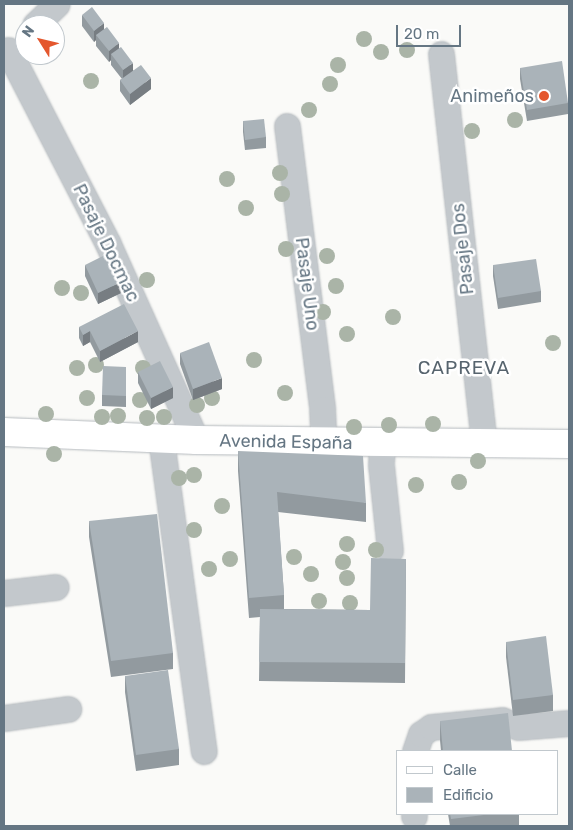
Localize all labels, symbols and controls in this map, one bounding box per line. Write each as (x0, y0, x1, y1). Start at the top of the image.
north arrow (15, 15, 65, 65)
scale bar (398, 15, 463, 47)
text: N (18, 22, 38, 41)
text: 20 m (404, 25, 439, 43)
place label: Animeños (450, 85, 534, 107)
marker: Animeños (538, 90, 550, 102)
street label: Pasaje Docmac (68, 181, 144, 305)
street label: Pasaje Dos (447, 202, 479, 296)
street label: Pasaje Uno (291, 236, 323, 332)
district label: CAPREVA (417, 357, 511, 379)
street label: Avenida España (219, 430, 353, 454)
legend (396, 750, 558, 815)
text: Calle (443, 761, 477, 779)
text: Edificio (443, 786, 493, 804)

